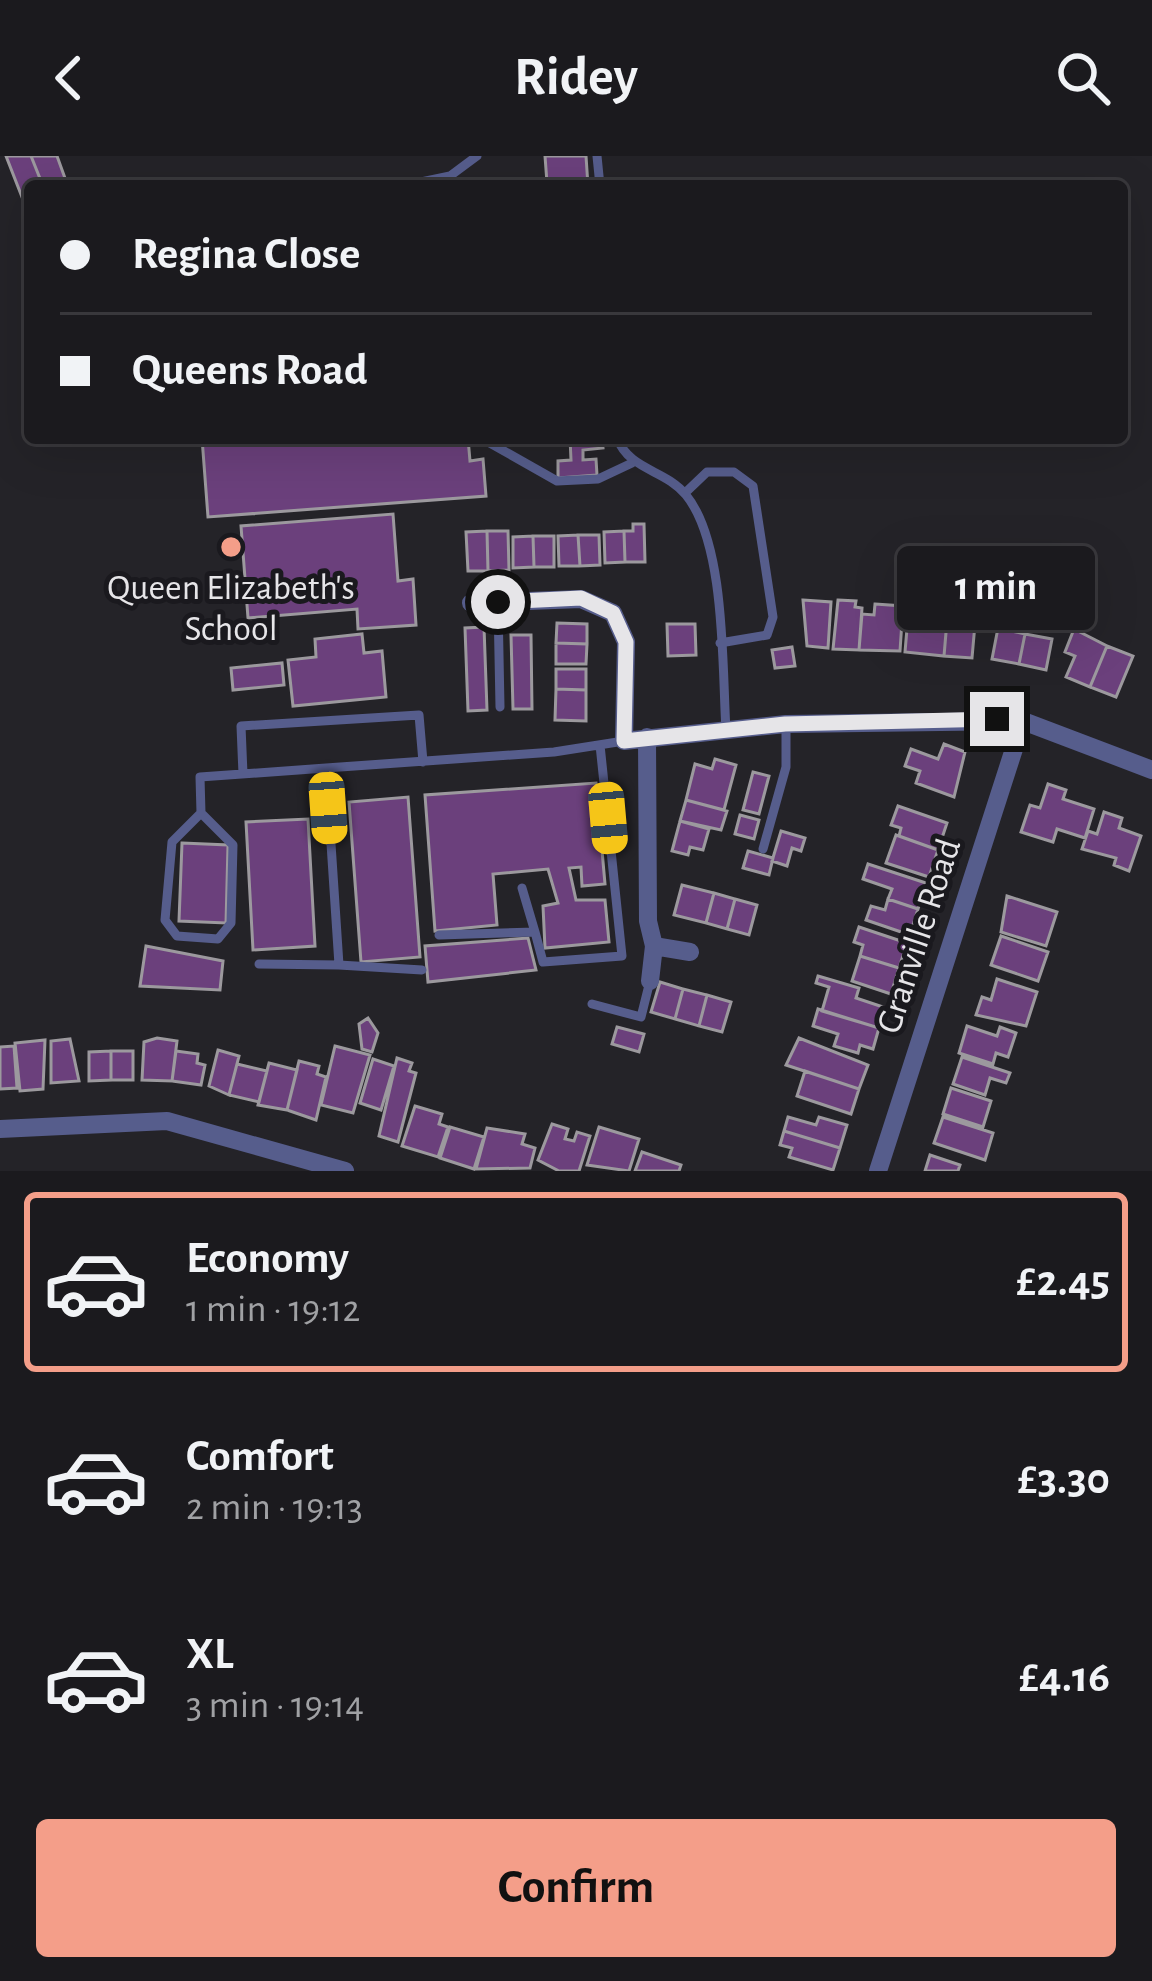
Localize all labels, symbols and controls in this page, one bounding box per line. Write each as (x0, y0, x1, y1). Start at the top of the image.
icon: back (36, 45, 102, 111)
icon: search (1050, 45, 1116, 111)
text: Ridey (514, 51, 638, 105)
text: Regina Close (132, 232, 360, 277)
text: Queens Road (132, 348, 368, 393)
marker: Queen Elizabeth's School (218, 534, 244, 560)
callout: 1 min (898, 545, 1096, 629)
text: 1 min (955, 568, 1037, 607)
place label: Queen Elizabeth's School (107, 570, 355, 647)
route start (471, 575, 525, 629)
route end (970, 692, 1024, 746)
car (308, 771, 348, 845)
car (587, 781, 629, 855)
street label: Granville Road (871, 834, 967, 1038)
icon: car (42, 1228, 150, 1336)
text: Economy (186, 1236, 349, 1281)
text: £2.45 (1016, 1259, 1110, 1304)
text: 1 min · 19:12 (186, 1290, 360, 1329)
icon: car (42, 1426, 150, 1534)
text: Comfort (186, 1434, 334, 1479)
text: £3.30 (1017, 1457, 1110, 1502)
text: 2 min · 19:13 (186, 1488, 363, 1527)
icon: car (42, 1624, 150, 1732)
text: XL (186, 1632, 234, 1677)
text: £4.16 (1019, 1655, 1110, 1700)
text: 3 min · 19:14 (186, 1686, 364, 1725)
button: Confirm (36, 1819, 1116, 1957)

